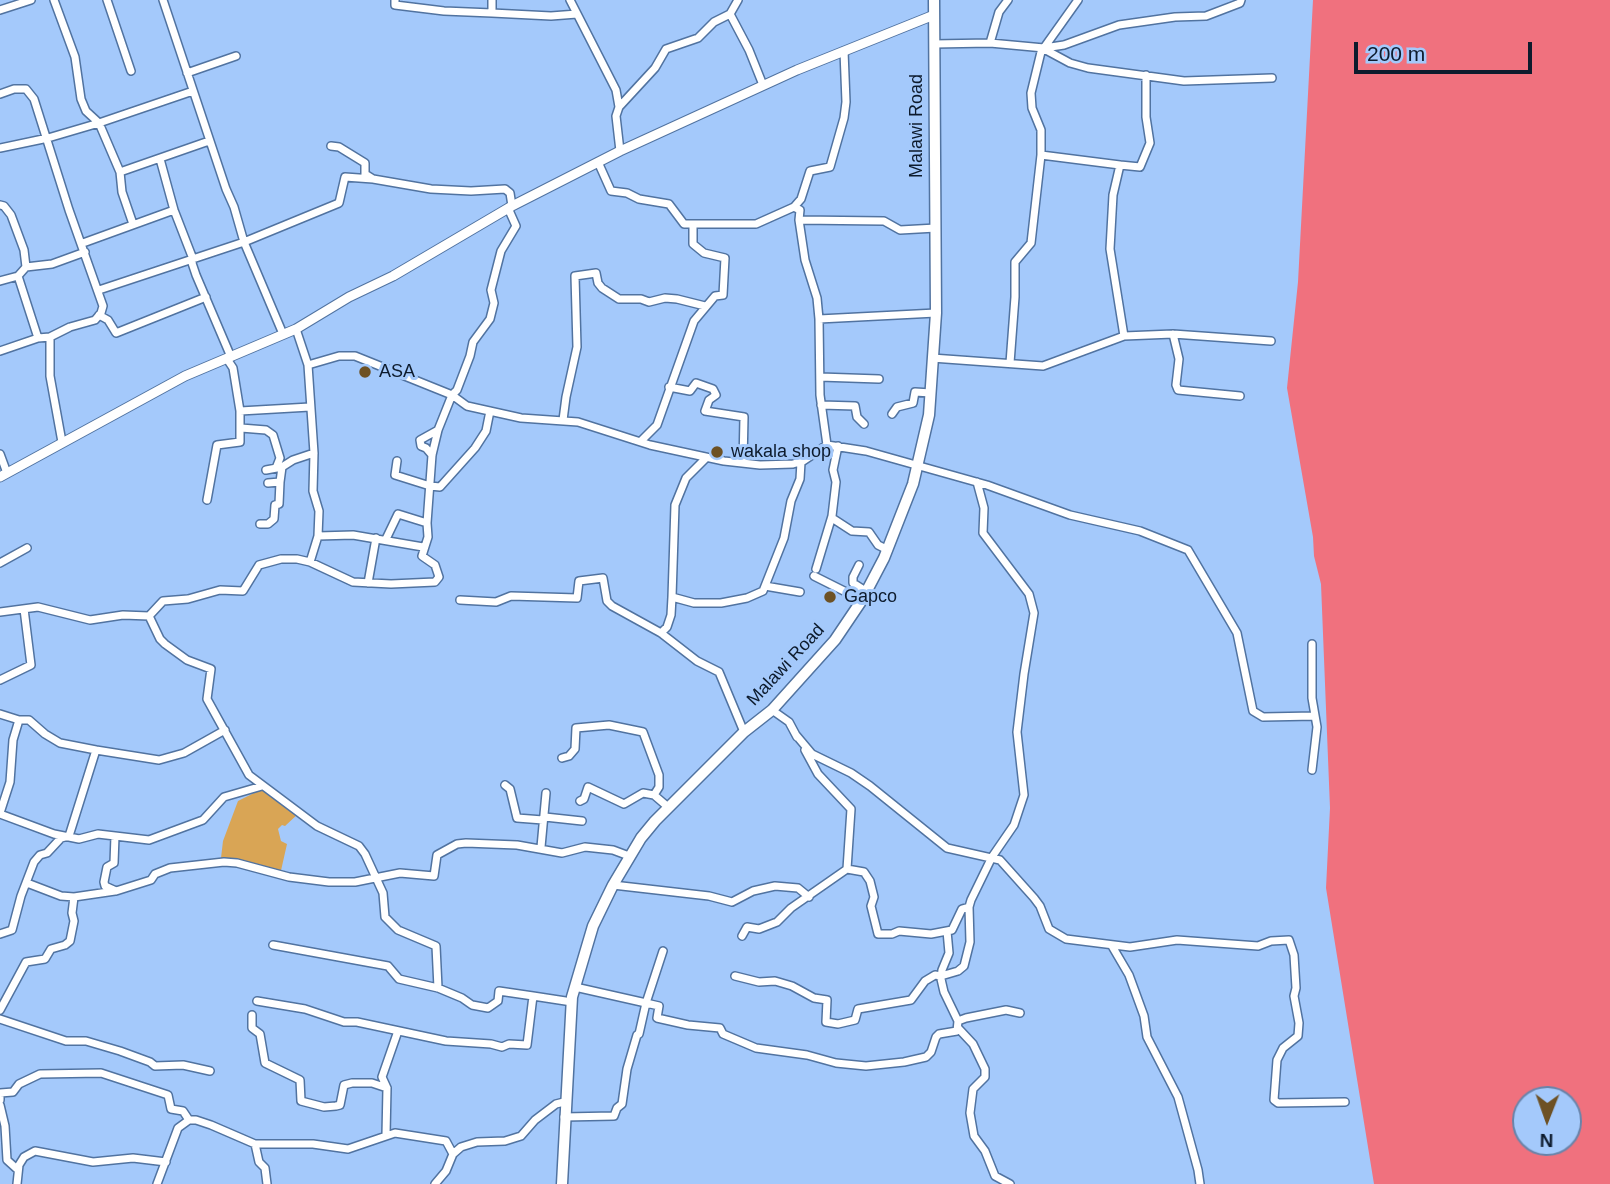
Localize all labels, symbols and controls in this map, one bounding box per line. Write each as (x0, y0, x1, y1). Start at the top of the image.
scale bar (1358, 28, 1536, 72)
text: 200 m (1367, 42, 1425, 65)
street label: Malawi Road (906, 74, 928, 178)
place label: ASA (379, 361, 415, 383)
marker: ASA (357, 364, 373, 380)
place label: wakala shop (731, 441, 831, 463)
marker: wakala shop (709, 444, 725, 460)
place label: Gapco (844, 586, 897, 608)
marker: Gapco (822, 589, 838, 605)
street label: Malawi Road (743, 620, 829, 710)
north arrow (1512, 1086, 1582, 1156)
text: N (1540, 1130, 1554, 1151)

